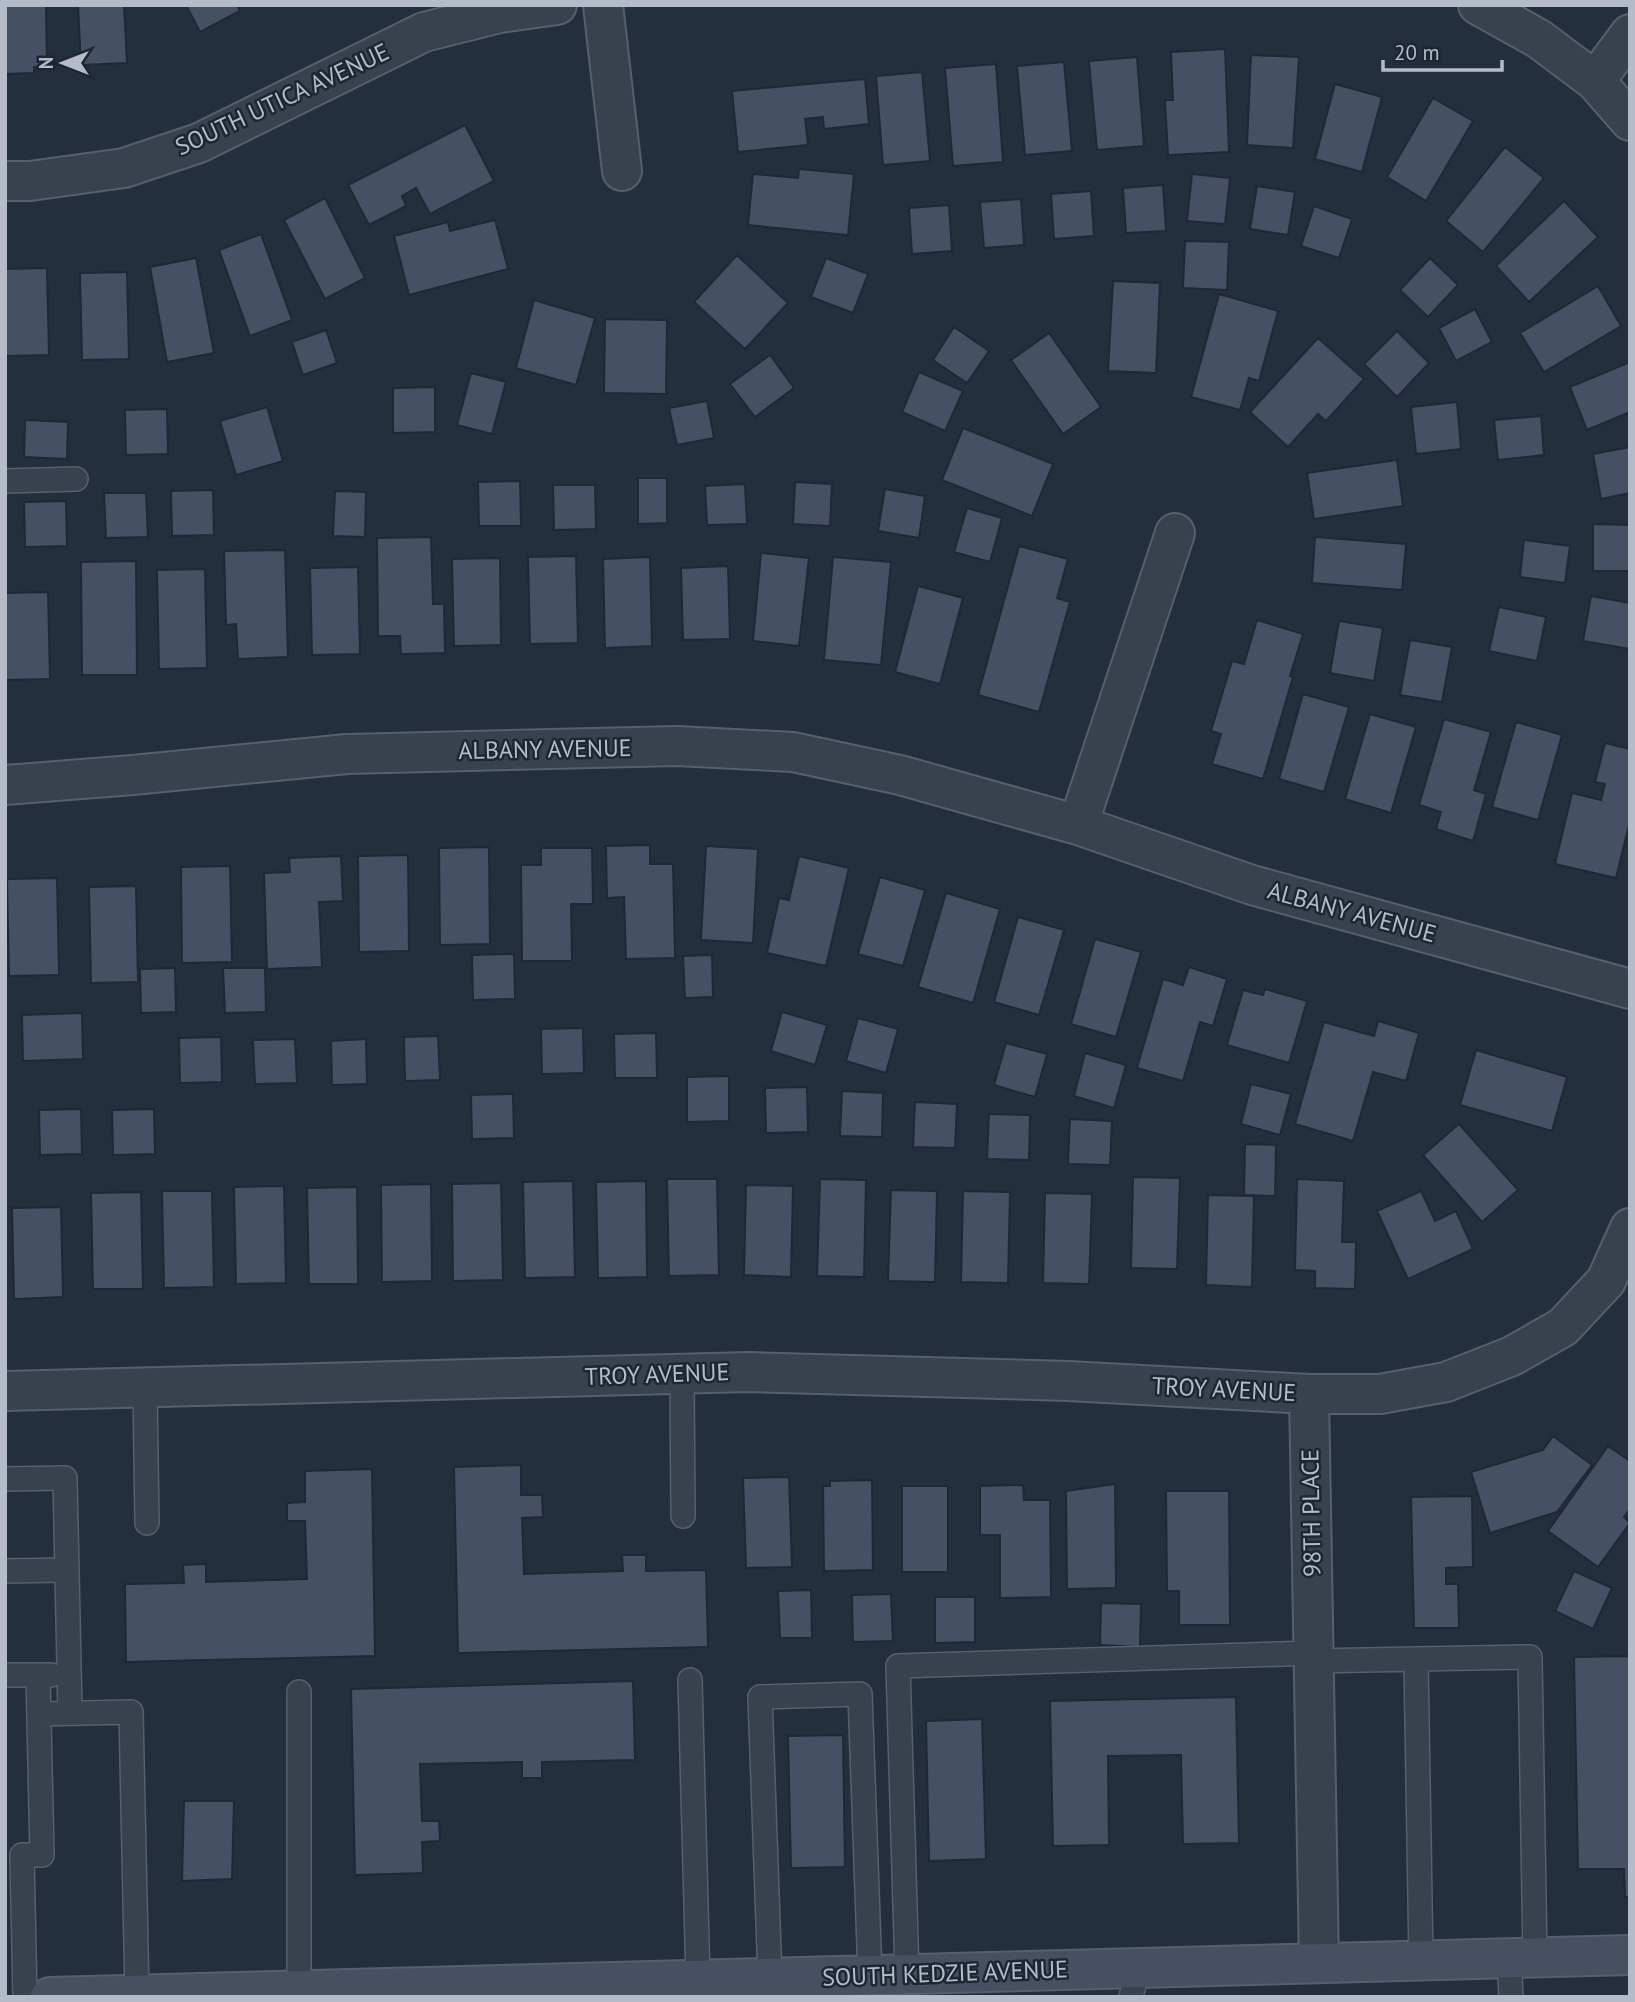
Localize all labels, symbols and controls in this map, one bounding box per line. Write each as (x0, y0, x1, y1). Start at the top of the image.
north arrow (28, 28, 98, 98)
scale bar (1383, 28, 1502, 72)
street label: SOUTH UTICA AVENUE (170, 36, 394, 162)
text: 20 m (1394, 39, 1440, 66)
text: N (34, 57, 58, 69)
street label: ALBANY AVENUE (458, 732, 632, 766)
street label: ALBANY AVENUE (1264, 875, 1440, 949)
street label: TROY AVENUE (584, 1356, 730, 1392)
street label: TROY AVENUE (1151, 1370, 1297, 1408)
street label: 98TH PLACE (1294, 1449, 1328, 1577)
street label: SOUTH KEDZIE AVENUE (822, 1953, 1068, 1993)

